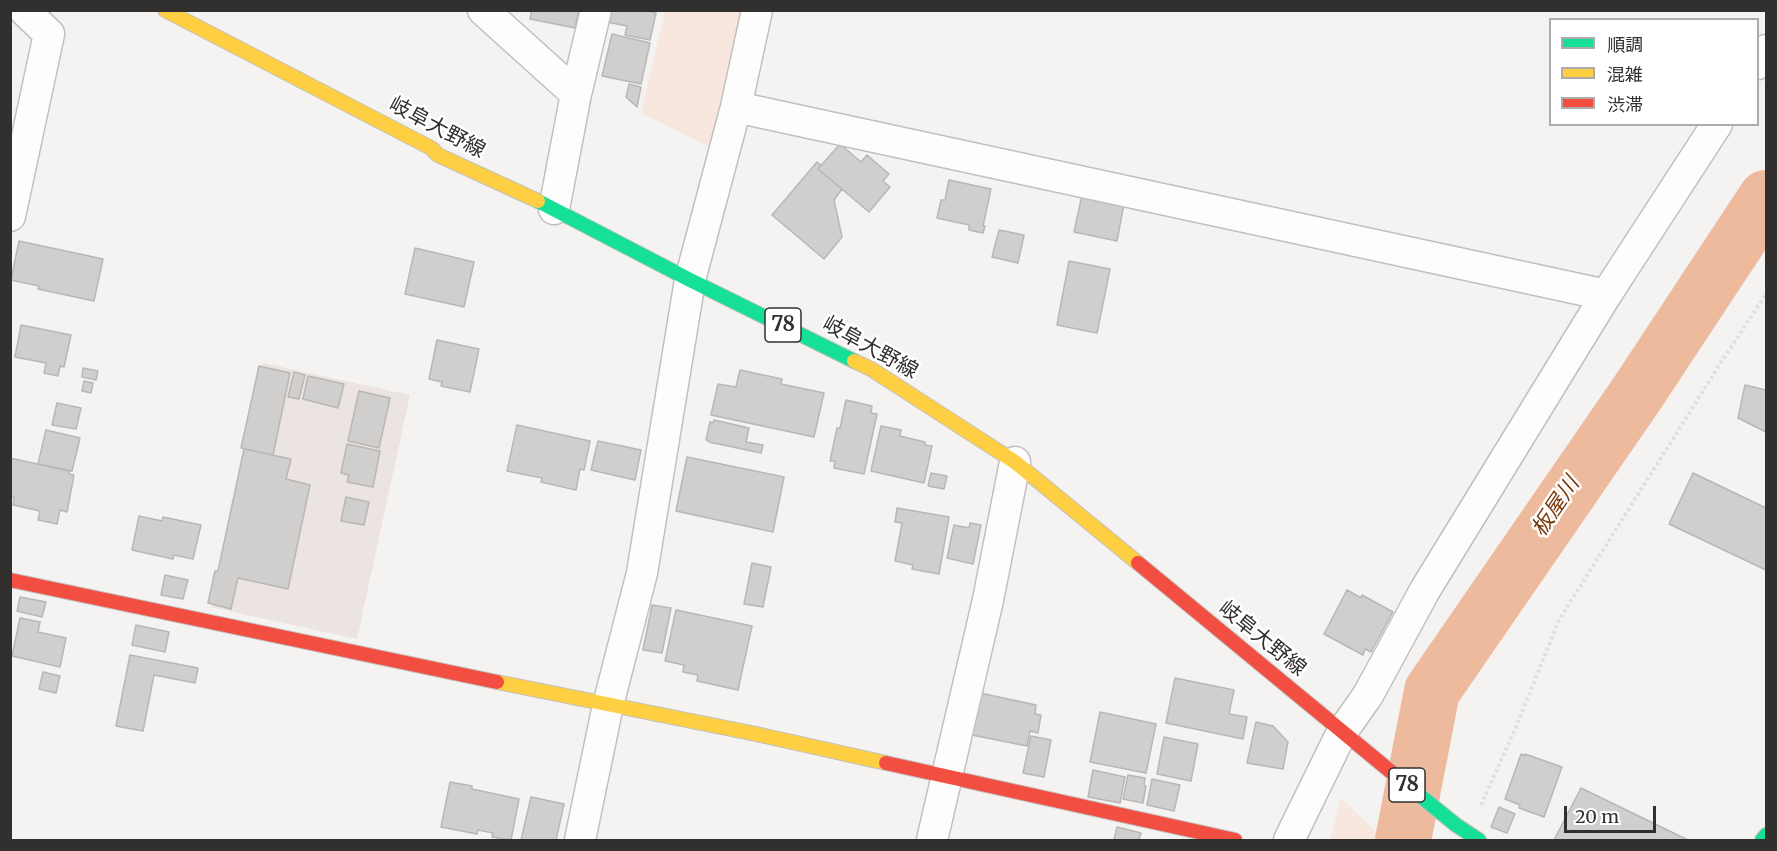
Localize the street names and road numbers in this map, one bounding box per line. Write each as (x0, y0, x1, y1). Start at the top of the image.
street label: 岐阜大野線 (385, 92, 489, 164)
road number: 78 (765, 308, 801, 342)
street label: 岐阜大野線 (818, 312, 922, 384)
street label: 岐阜大野線 (1213, 596, 1311, 682)
road number: 78 (1389, 768, 1425, 802)

